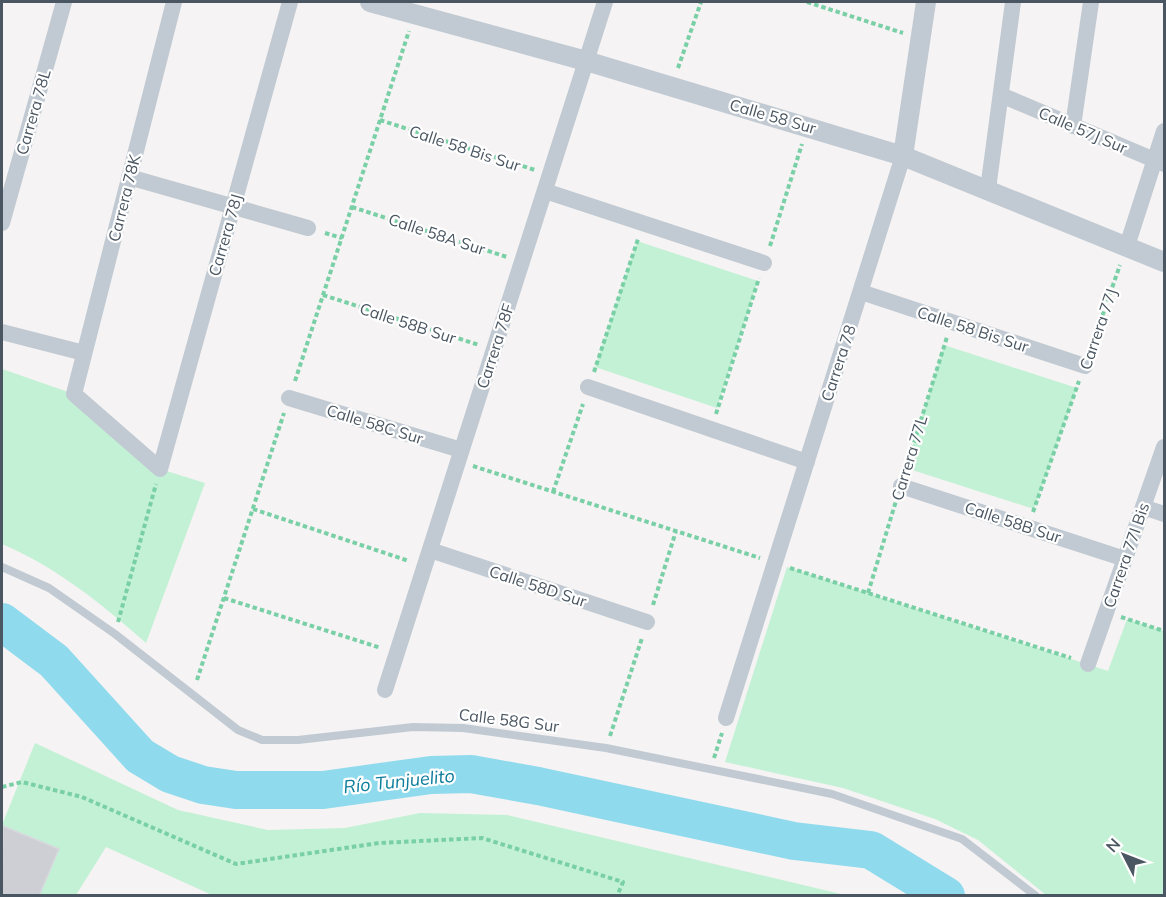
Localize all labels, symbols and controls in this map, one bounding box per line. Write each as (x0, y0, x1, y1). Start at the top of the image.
street label: Carrera 78L (11, 67, 55, 157)
street label: Calle 58 Sur (727, 94, 819, 138)
street label: Calle 57J Sur (1036, 102, 1131, 158)
street label: Calle 58 Bis Sur (407, 121, 523, 175)
street label: Carrera 78K (103, 151, 145, 244)
street label: Carrera 78J (204, 192, 246, 278)
street label: Calle 58A Sur (386, 209, 488, 259)
street label: Carrera 77J (1075, 286, 1121, 372)
street label: Calle 58B Sur (357, 298, 459, 348)
street label: Carrera 78F (472, 301, 518, 391)
street label: Calle 58 Bis Sur (915, 302, 1031, 356)
street label: Carrera 78 (816, 322, 860, 404)
street label: Calle 58C Sur (324, 400, 426, 448)
street label: Carrera 77L (887, 413, 931, 503)
street label: Calle 58B Sur (962, 497, 1064, 547)
street label: Carrera 77I Bis (1099, 500, 1153, 610)
street label: Calle 58D Sur (487, 561, 589, 611)
street label: Calle 58G Sur (458, 704, 560, 736)
water label: Río Tunjuelito (342, 764, 456, 798)
north arrow (1094, 825, 1154, 885)
text: N (1101, 834, 1124, 856)

